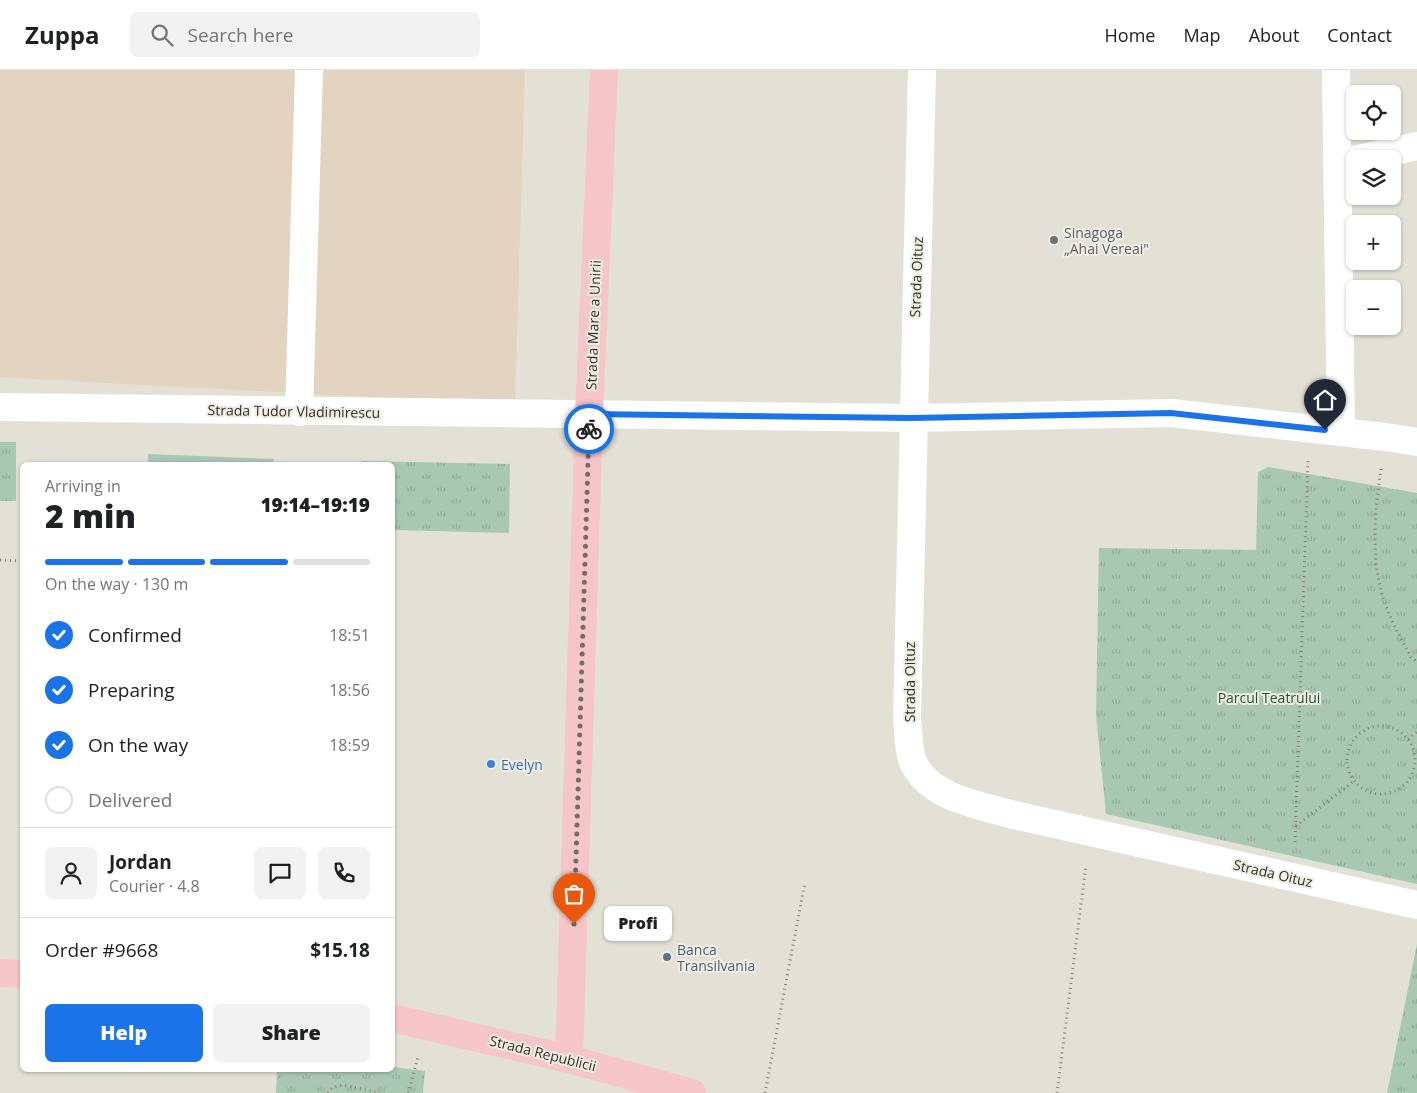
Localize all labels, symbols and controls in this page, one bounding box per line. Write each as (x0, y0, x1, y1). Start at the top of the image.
search box (130, 12, 480, 57)
text: Zuppa (25, 18, 100, 51)
icon: search (148, 21, 176, 49)
text: Search here (188, 22, 293, 48)
text: Home (1105, 23, 1155, 47)
text: Map (1183, 23, 1221, 47)
text: About (1249, 23, 1299, 47)
text: Contact (1327, 23, 1392, 47)
map controls (1346, 85, 1401, 335)
button: locate (1346, 85, 1401, 140)
button: layers (1346, 150, 1401, 205)
button: + (1346, 215, 1401, 270)
place label: Sinagoga „Ahai Vereai" (1064, 223, 1149, 258)
marker: Sinagoga „Ahai Vereai" (1048, 234, 1060, 246)
street label: Strada Oituz (905, 236, 927, 318)
street label: Strada Mare a Unirii (581, 260, 605, 390)
button: − (1346, 280, 1401, 335)
pin (1304, 379, 1346, 430)
icon: home (1311, 386, 1339, 414)
street label: Strada Tudor Vladimirescu (208, 400, 380, 422)
courier (564, 404, 614, 454)
icon: bike (575, 415, 603, 443)
text: Arriving in (45, 475, 121, 497)
text: 19:14–19:19 (260, 492, 370, 518)
text: 2 min (45, 494, 136, 537)
text: On the way · 130 m (45, 573, 188, 595)
icon: check (45, 621, 73, 649)
text: Confirmed (88, 622, 182, 648)
text: 18:51 (329, 624, 370, 646)
street label: Strada Oituz (900, 641, 919, 722)
icon: check (45, 676, 73, 704)
text: Preparing (88, 677, 175, 703)
text: 18:56 (329, 679, 370, 701)
park label: Parcul Teatrului (1218, 688, 1320, 707)
icon: check (45, 731, 73, 759)
text: On the way (88, 732, 188, 758)
text: 18:59 (329, 734, 370, 756)
place label: Evelyn (501, 755, 543, 774)
marker: Evelyn (485, 758, 497, 770)
text: Delivered (88, 787, 172, 813)
button: person (45, 847, 97, 899)
button: chat (254, 847, 306, 899)
button: phone (318, 847, 370, 899)
text: Jordan (109, 849, 172, 875)
street label: Strada Oituz (1232, 855, 1315, 891)
pin (553, 873, 595, 924)
text: Courier · 4.8 (109, 875, 200, 897)
icon: bag (560, 880, 588, 908)
callout: Profi (604, 906, 672, 942)
text: Profi (618, 912, 658, 934)
text: Order #9668 (45, 937, 158, 963)
text: $15.18 (310, 937, 370, 963)
place label: Banca Transilvania (677, 940, 755, 975)
marker: Banca Transilvania (661, 951, 673, 963)
button: Help (45, 1004, 203, 1062)
button: Share (213, 1004, 370, 1062)
street label: Strada Republicii (488, 1031, 598, 1075)

